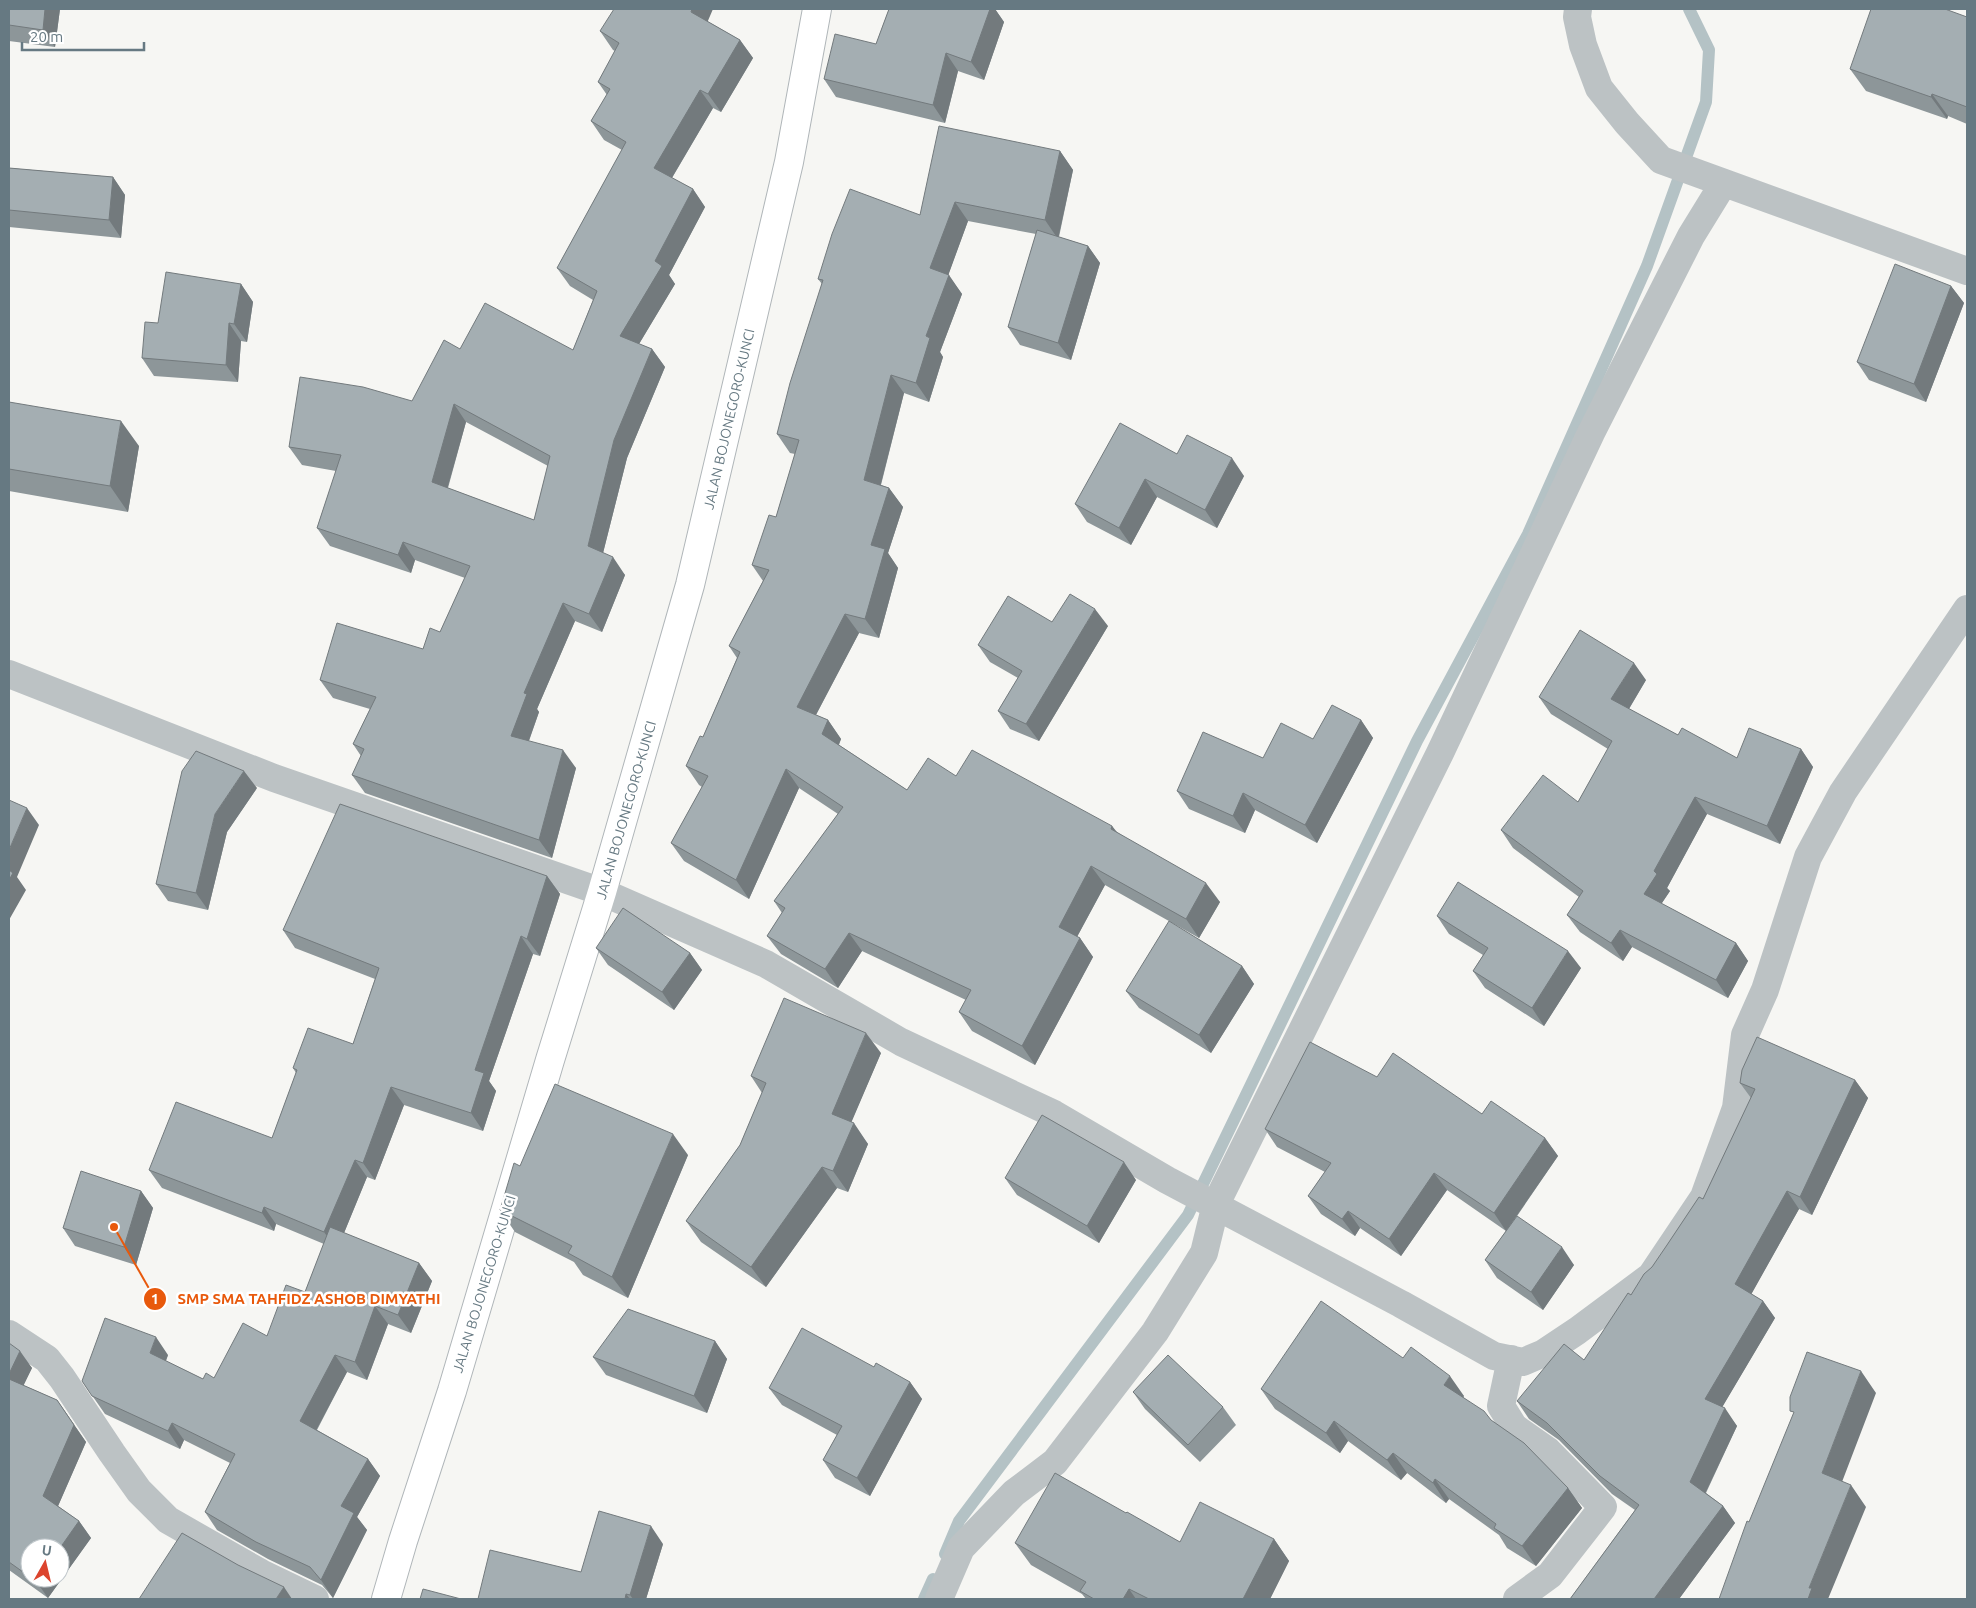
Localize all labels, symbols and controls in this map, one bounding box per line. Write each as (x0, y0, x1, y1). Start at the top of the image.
scale bar (22, 20, 145, 52)
text: 20 m (30, 28, 63, 45)
street label: JALAN BOJONEGORO-KUNCI (700, 327, 758, 511)
street label: JALAN BOJONEGORO-KUNCI (593, 719, 659, 901)
street label: JALAN BOJONEGORO-KUNCI (449, 1193, 519, 1375)
callout: SMP SMA TAHFIDZ ASHOB DIMYATHI (143, 1284, 451, 1314)
text: 1 (151, 1290, 159, 1307)
text: SMP SMA TAHFIDZ ASHOB DIMYATHI (178, 1290, 440, 1307)
north arrow (20, 1538, 70, 1588)
text: U (41, 1542, 53, 1559)

